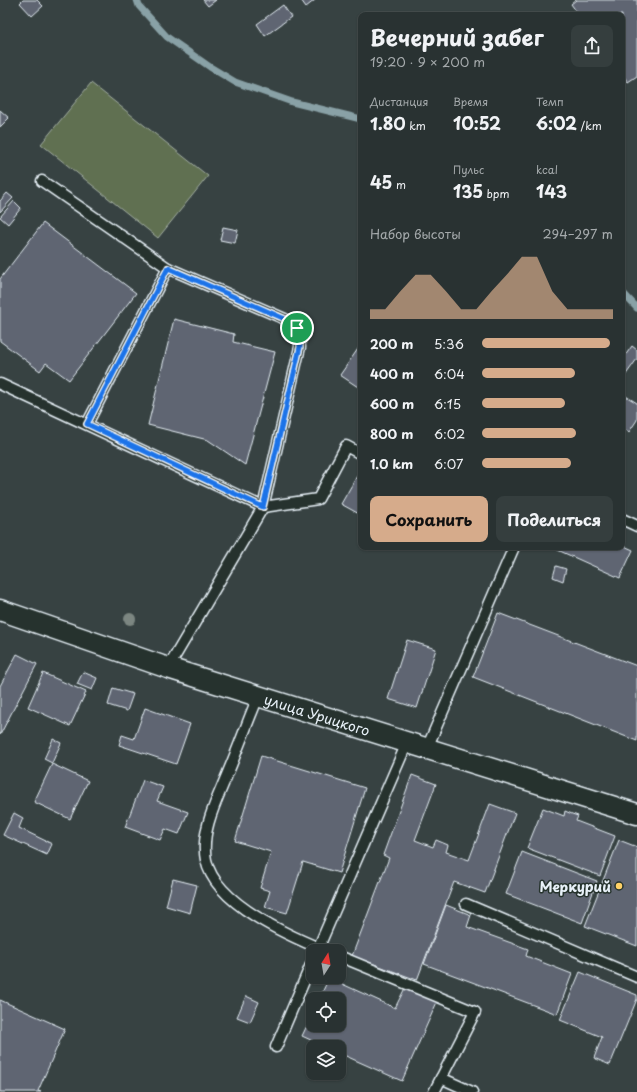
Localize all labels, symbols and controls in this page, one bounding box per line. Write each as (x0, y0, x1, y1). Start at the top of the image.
text: Вечерний забег (370, 20, 544, 53)
button: share (571, 25, 613, 67)
text: 19:20 · 9 × 200 m (370, 52, 485, 71)
text: Дистанция (370, 93, 428, 110)
text: Время (453, 93, 488, 110)
text: Темп (536, 93, 564, 110)
text: 1.80 (370, 110, 406, 136)
text: 10:52 (453, 110, 501, 136)
text: 6:02 (536, 110, 577, 136)
text: km (406, 117, 426, 134)
text: /km (577, 117, 602, 134)
text: Пульс (453, 161, 484, 178)
text: kcal (536, 161, 558, 178)
text: 45 (370, 169, 392, 195)
text: m (392, 176, 406, 193)
text: 135 (453, 178, 483, 204)
text: 143 (536, 178, 567, 204)
text: bpm (483, 185, 509, 202)
text: Набор высоты (370, 224, 461, 243)
text: 294–297 m (543, 224, 613, 243)
pin (280, 311, 314, 345)
icon: arrive (286, 317, 308, 339)
text: 200 m (370, 334, 414, 353)
text: 5:36 (434, 334, 464, 353)
text: 400 m (370, 364, 414, 383)
text: 6:04 (434, 364, 465, 383)
text: 600 m (370, 394, 414, 413)
text: 6:15 (434, 394, 461, 413)
text: 800 m (370, 424, 413, 443)
text: 6:02 (434, 424, 465, 443)
text: 1.0 km (370, 454, 413, 473)
text: 6:07 (434, 454, 463, 473)
button: Сохранить (370, 496, 488, 542)
button: Поделиться (496, 496, 613, 542)
street label: улица Урицкого (262, 688, 373, 741)
place label: Меркурий (540, 876, 611, 897)
marker: Меркурий (614, 881, 624, 891)
north arrow (306, 944, 346, 984)
map controls (306, 944, 346, 1080)
button: locate (306, 992, 346, 1032)
button: layers (306, 1040, 346, 1080)

